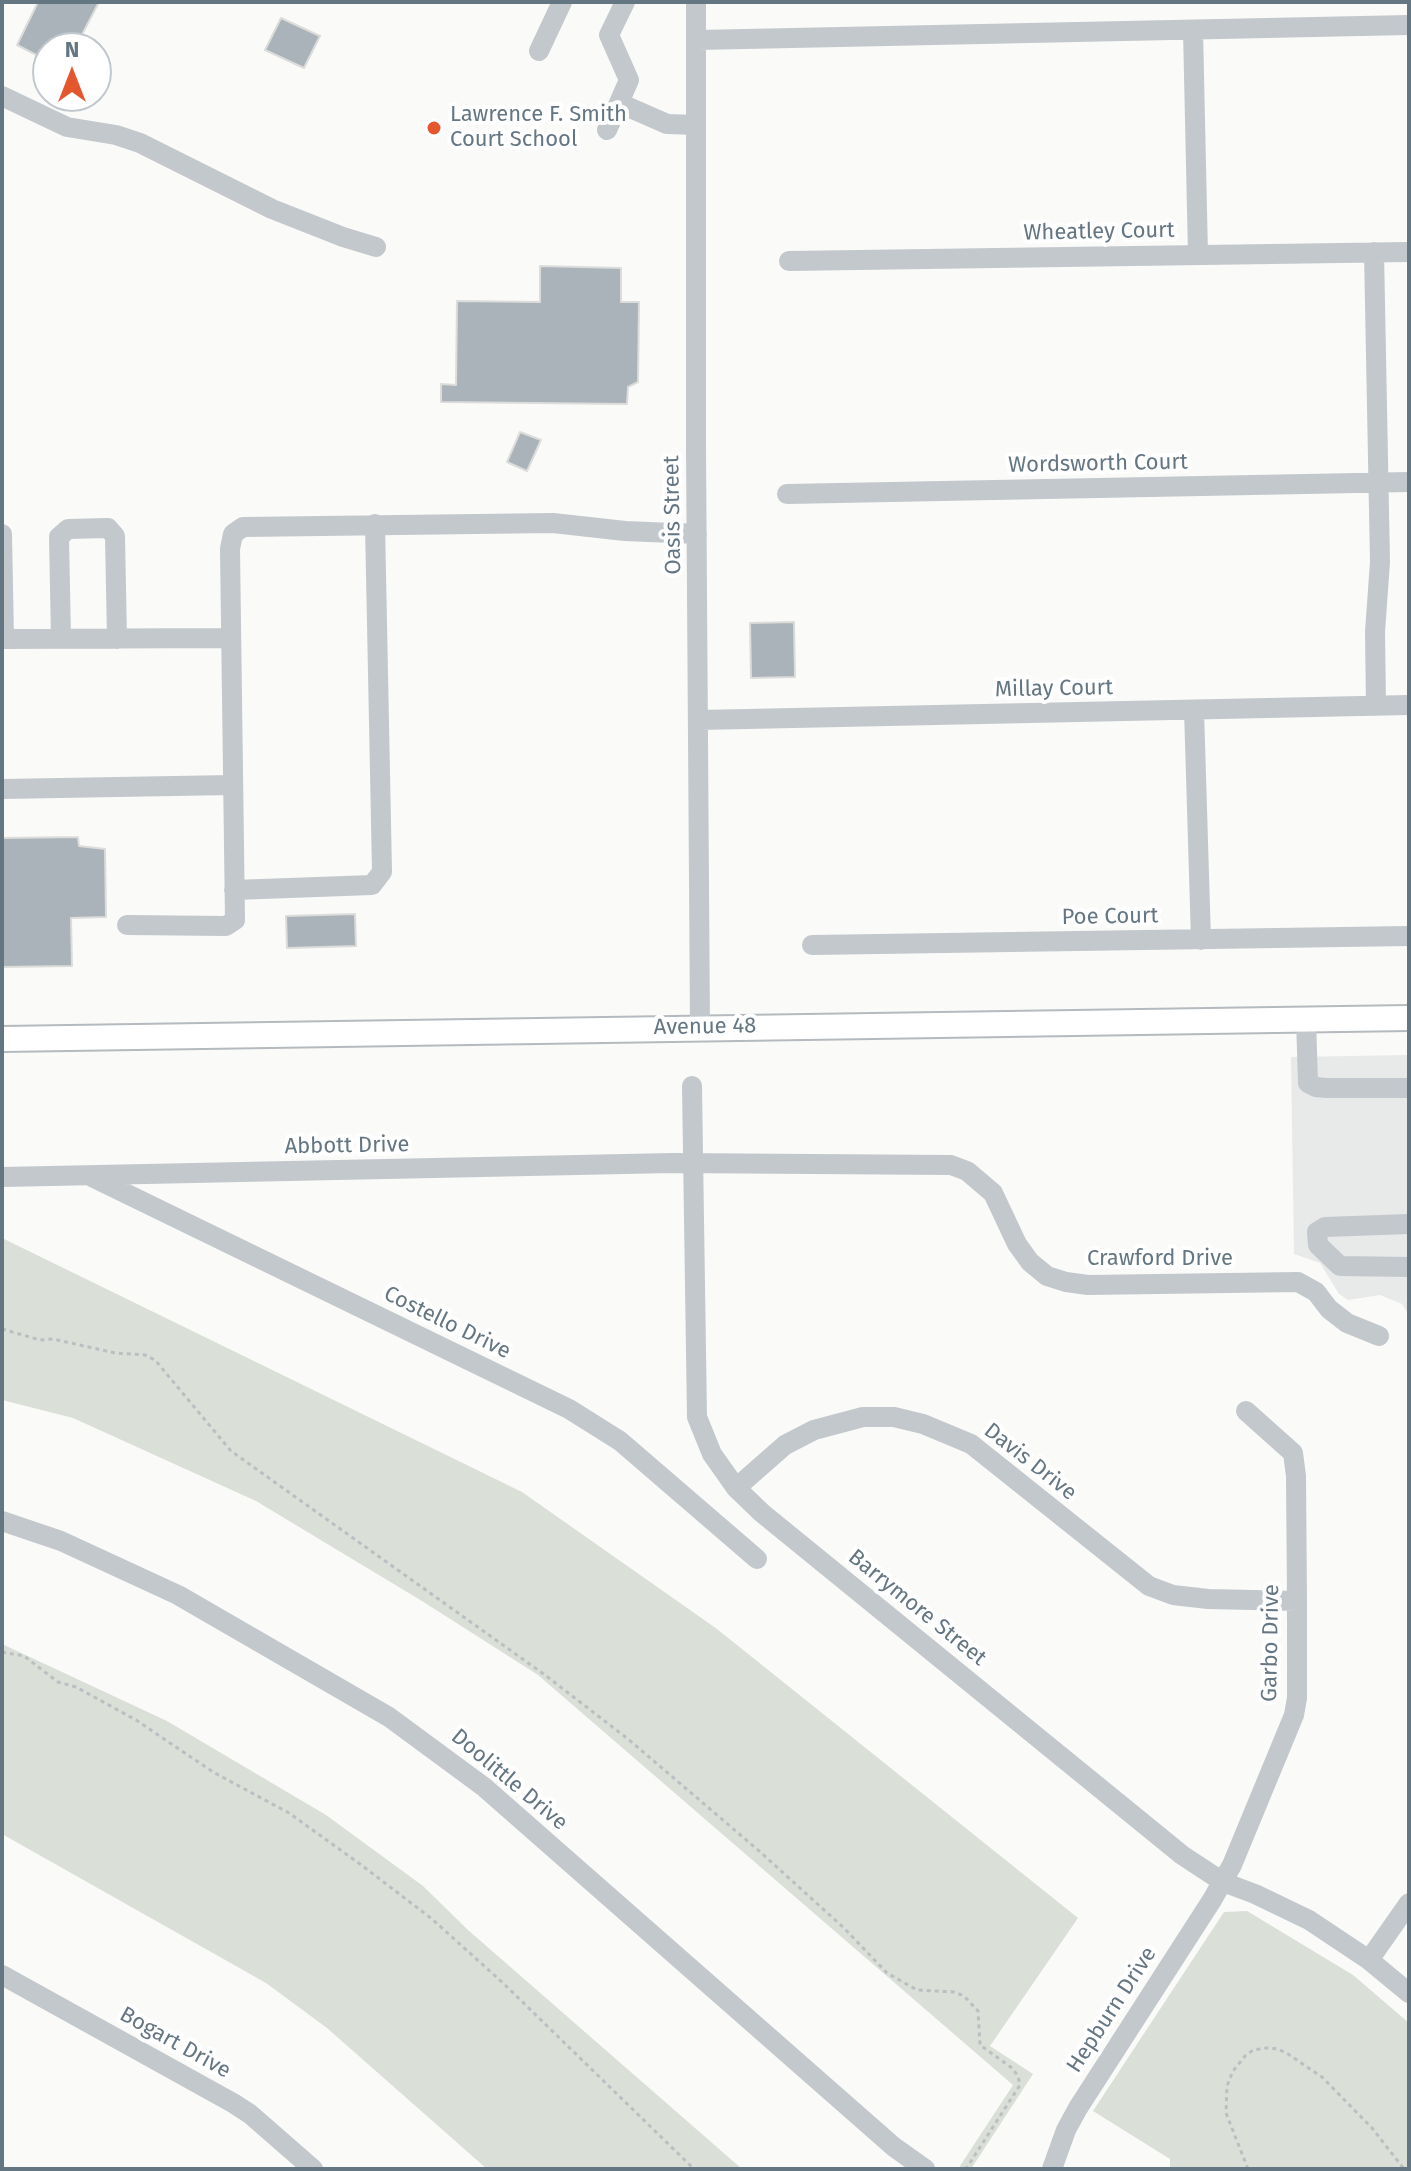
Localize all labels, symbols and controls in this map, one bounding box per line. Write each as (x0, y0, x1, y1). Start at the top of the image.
north arrow (32, 32, 112, 112)
text: N (65, 36, 79, 63)
place label: Lawrence F. Smith Court School (450, 102, 627, 154)
marker: Lawrence F. Smith Court School (425, 119, 443, 137)
street label: Wheatley Court (1023, 217, 1175, 247)
street label: Wordsworth Court (1008, 449, 1188, 479)
street label: Oasis Street (659, 455, 687, 575)
street label: Millay Court (995, 675, 1113, 703)
street label: Poe Court (1061, 903, 1159, 931)
street label: Avenue 48 (653, 1013, 757, 1041)
street label: Abbott Drive (284, 1132, 410, 1160)
street label: Crawford Drive (1087, 1246, 1233, 1272)
street label: Costello Drive (379, 1281, 515, 1365)
street label: Davis Drive (978, 1418, 1082, 1506)
street label: Barrymore Street (843, 1544, 991, 1672)
street label: Garbo Drive (1257, 1584, 1285, 1702)
street label: Doolittle Drive (445, 1724, 573, 1836)
street label: Hepburn Drive (1062, 1942, 1162, 2078)
street label: Bogart Drive (115, 2002, 235, 2084)

